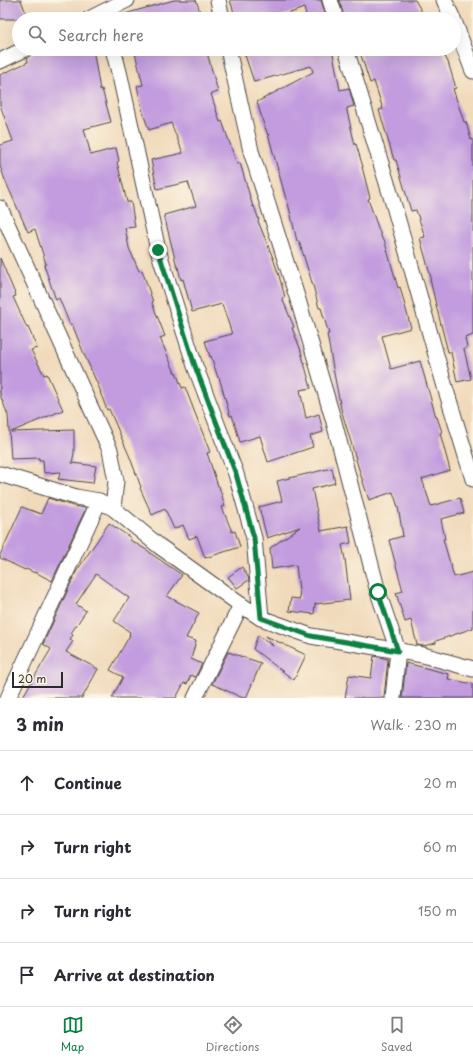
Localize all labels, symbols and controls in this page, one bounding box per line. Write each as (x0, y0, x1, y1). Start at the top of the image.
search box (12, 12, 461, 56)
icon: search (26, 23, 48, 45)
text: Search here (58, 23, 144, 46)
route end (149, 241, 167, 259)
route start (369, 583, 387, 601)
scale bar (12, 670, 63, 689)
text: 20 m (18, 670, 46, 687)
text: 3 min (16, 711, 64, 737)
text: Walk · 230 m (370, 715, 457, 734)
text: Continue (54, 771, 122, 794)
icon: ahead (16, 772, 38, 794)
text: 20 m (423, 773, 457, 792)
text: Turn right (54, 835, 131, 858)
icon: right (16, 836, 38, 858)
text: 60 m (423, 837, 457, 856)
text: Turn right (54, 899, 131, 922)
icon: right (16, 900, 38, 922)
text: 150 m (418, 901, 457, 920)
text: Arrive at destination (54, 963, 215, 986)
icon: arrive (16, 964, 38, 986)
tab: Map (61, 1014, 84, 1055)
tab: Directions (206, 1014, 259, 1055)
tab: Saved (381, 1014, 412, 1055)

